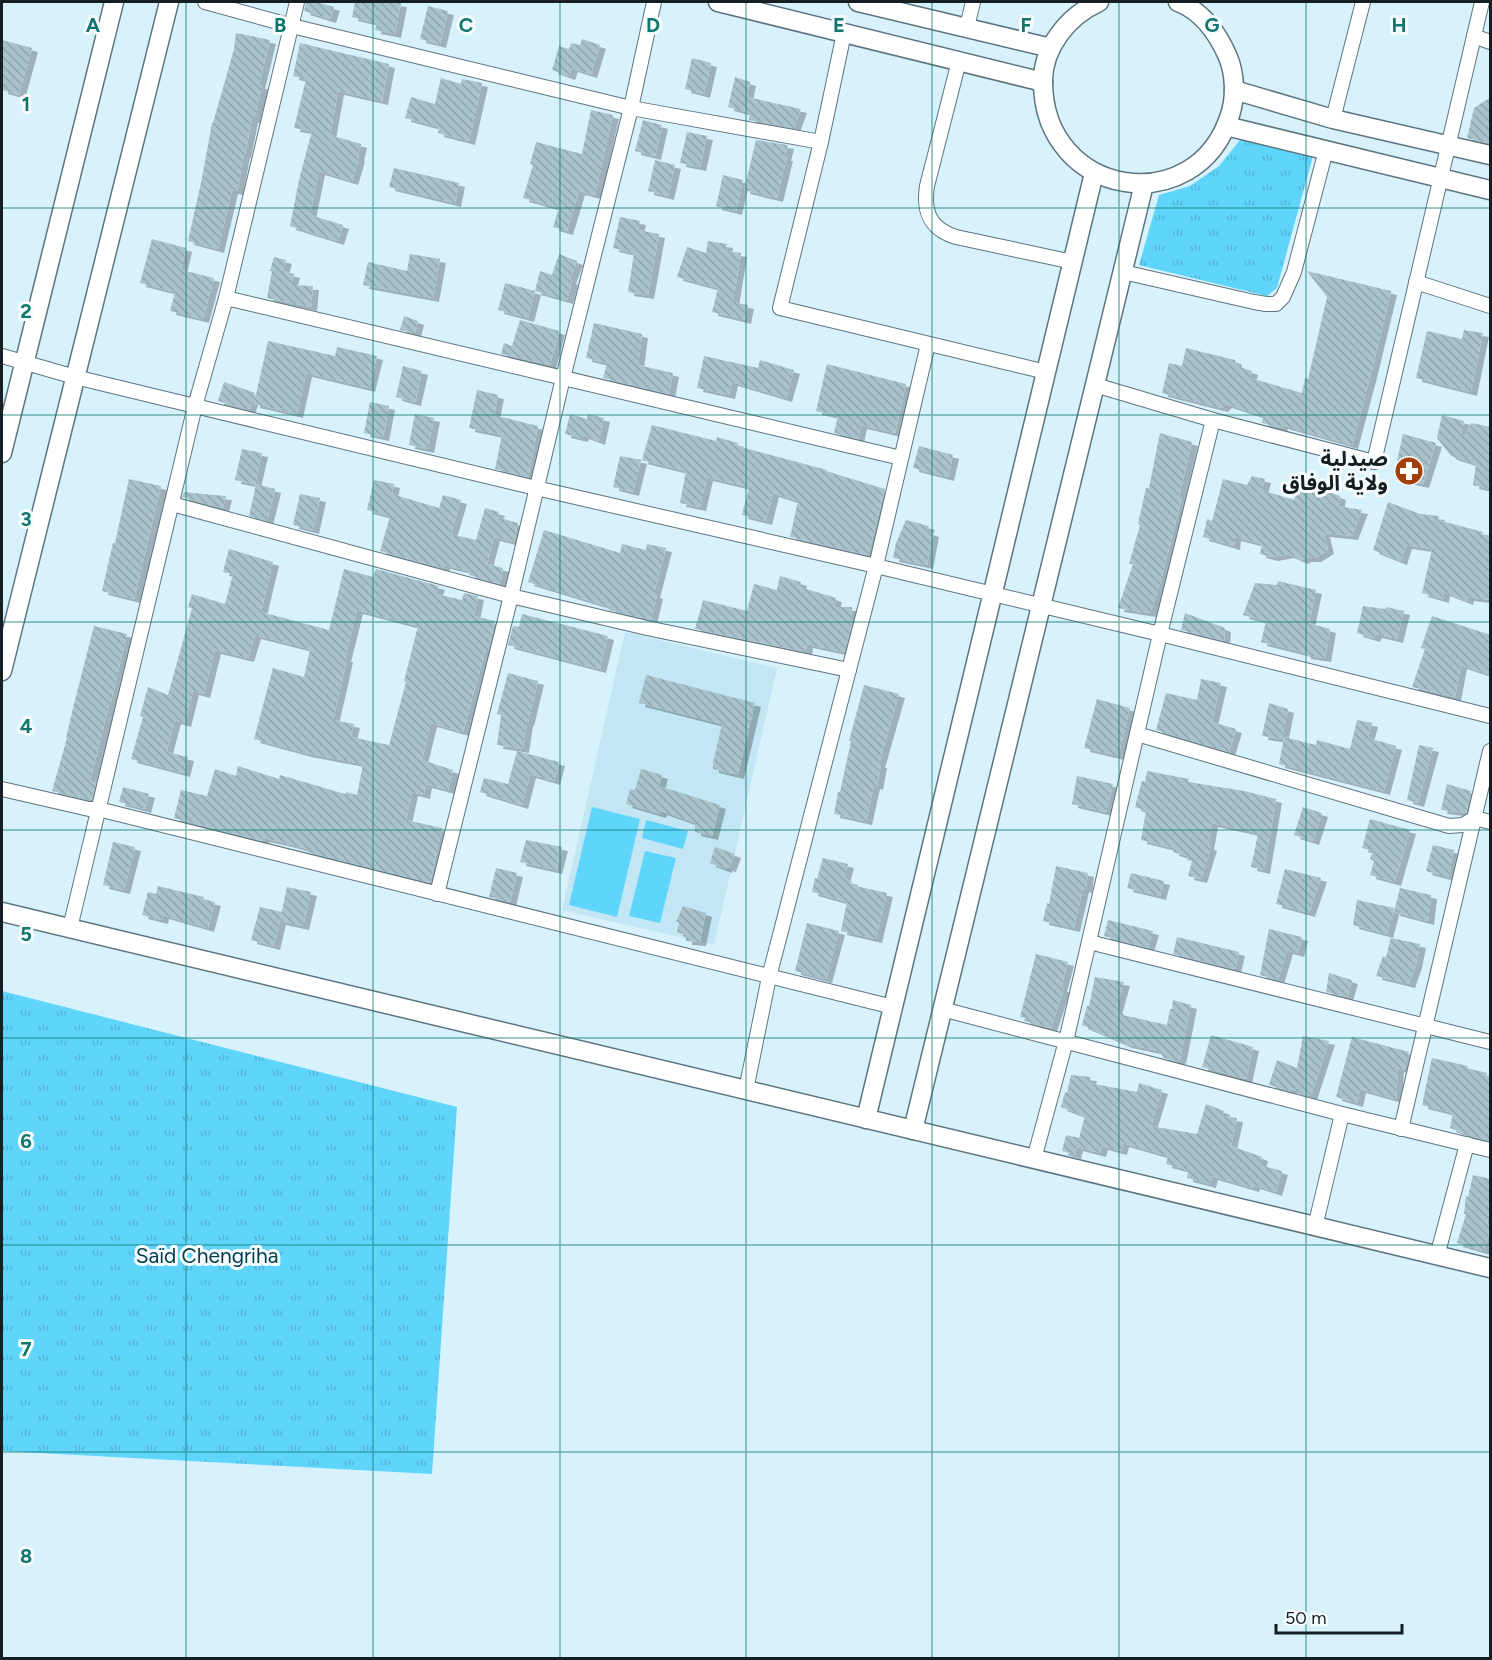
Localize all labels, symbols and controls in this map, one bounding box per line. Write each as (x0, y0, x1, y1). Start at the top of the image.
text: A (86, 13, 101, 37)
text: B (274, 13, 286, 37)
text: C (459, 13, 473, 37)
text: D (646, 13, 660, 37)
text: E (833, 13, 845, 37)
text: F (1020, 13, 1032, 37)
text: G (1205, 13, 1220, 37)
text: H (1392, 13, 1407, 37)
text: 1 (22, 92, 30, 116)
text: 2 (20, 299, 32, 323)
place label: صيدلية ولاية الوفاق (1282, 446, 1388, 495)
pharmacy icon: صيدلية ولاية الوفاق (1393, 455, 1425, 487)
text: 3 (20, 507, 32, 531)
text: 4 (20, 714, 33, 738)
text: 5 (20, 922, 32, 946)
text: 6 (20, 1129, 32, 1153)
park label: Saïd Chengriha (136, 1243, 278, 1268)
text: 7 (20, 1337, 32, 1361)
text: 8 (20, 1544, 32, 1568)
scale bar (1276, 1597, 1402, 1635)
text: 50 m (1285, 1607, 1327, 1629)

